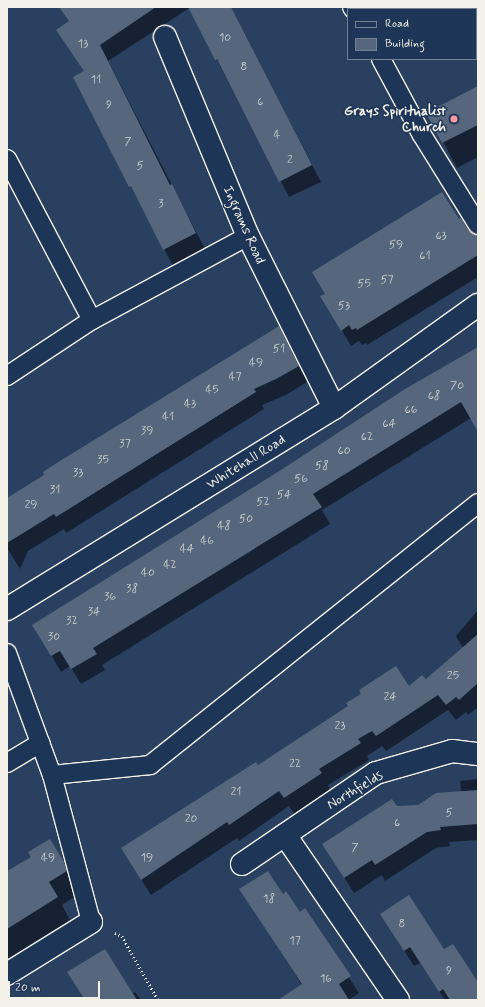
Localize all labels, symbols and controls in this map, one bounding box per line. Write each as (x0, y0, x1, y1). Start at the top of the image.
legend (347, 8, 477, 60)
text: Road (385, 16, 409, 32)
house number: 10 (219, 32, 231, 46)
text: Building (385, 36, 425, 52)
house number: 13 (78, 38, 88, 52)
house number: 8 (241, 61, 247, 75)
house number: 11 (91, 74, 101, 88)
house number: 6 (257, 96, 263, 110)
house number: 9 (106, 99, 112, 113)
place label: Grays Spiritualist Church (342, 103, 446, 136)
marker: Grays Spiritualist Church (449, 114, 459, 124)
house number: 4 (274, 129, 280, 143)
house number: 7 (124, 136, 132, 150)
house number: 2 (287, 154, 293, 168)
house number: 5 (136, 160, 144, 174)
street label: Ingrams Road (219, 184, 269, 266)
house number: 3 (158, 198, 164, 212)
house number: 63 (435, 230, 447, 244)
house number: 59 (389, 239, 403, 253)
house number: 61 (419, 250, 431, 264)
house number: 57 (380, 274, 394, 288)
house number: 55 (357, 278, 371, 292)
house number: 53 (338, 300, 350, 314)
house number: 51 (273, 343, 285, 357)
house number: 49 (249, 357, 263, 371)
house number: 47 (228, 371, 242, 385)
house number: 70 (450, 380, 464, 394)
house number: 45 (205, 384, 219, 398)
house number: 68 (428, 390, 440, 404)
house number: 43 (184, 398, 196, 412)
house number: 66 (405, 404, 417, 418)
house number: 41 (162, 411, 174, 425)
house number: 64 (382, 418, 396, 432)
house number: 39 (141, 425, 153, 439)
street label: Whitehall Road (203, 431, 289, 493)
house number: 62 (361, 431, 373, 445)
house number: 37 (119, 438, 131, 452)
house number: 60 (337, 445, 351, 459)
house number: 35 (97, 454, 109, 468)
house number: 58 (315, 460, 329, 474)
house number: 33 (73, 467, 83, 481)
house number: 56 (294, 473, 308, 487)
house number: 31 (50, 484, 60, 498)
house number: 54 (277, 489, 291, 503)
house number: 52 (256, 496, 270, 510)
house number: 29 (24, 499, 38, 513)
house number: 50 (239, 513, 253, 527)
house number: 48 (217, 520, 231, 534)
house number: 46 (200, 535, 214, 549)
house number: 44 (180, 543, 194, 557)
house number: 42 (163, 559, 177, 573)
house number: 40 (141, 567, 155, 581)
house number: 38 (126, 583, 138, 597)
house number: 36 (104, 591, 116, 605)
house number: 34 (88, 606, 100, 620)
house number: 32 (66, 615, 78, 629)
house number: 30 (48, 631, 60, 645)
house number: 25 (447, 670, 459, 684)
house number: 24 (383, 691, 397, 705)
house number: 23 (335, 720, 345, 734)
house number: 22 (289, 758, 301, 772)
street label: Northfields (324, 767, 386, 813)
house number: 21 (230, 786, 242, 800)
house number: 5 (445, 807, 453, 821)
house number: 20 (185, 813, 197, 827)
house number: 6 (394, 817, 400, 831)
house number: 7 (351, 842, 359, 856)
house number: 49 (41, 852, 55, 866)
house number: 19 (141, 852, 153, 866)
house number: 18 (263, 893, 275, 907)
house number: 8 (399, 918, 405, 932)
house number: 17 (289, 935, 301, 949)
house number: 9 (446, 965, 452, 979)
scale bar (10, 973, 102, 999)
house number: 16 (320, 973, 332, 987)
text: 20 m (15, 980, 41, 996)

